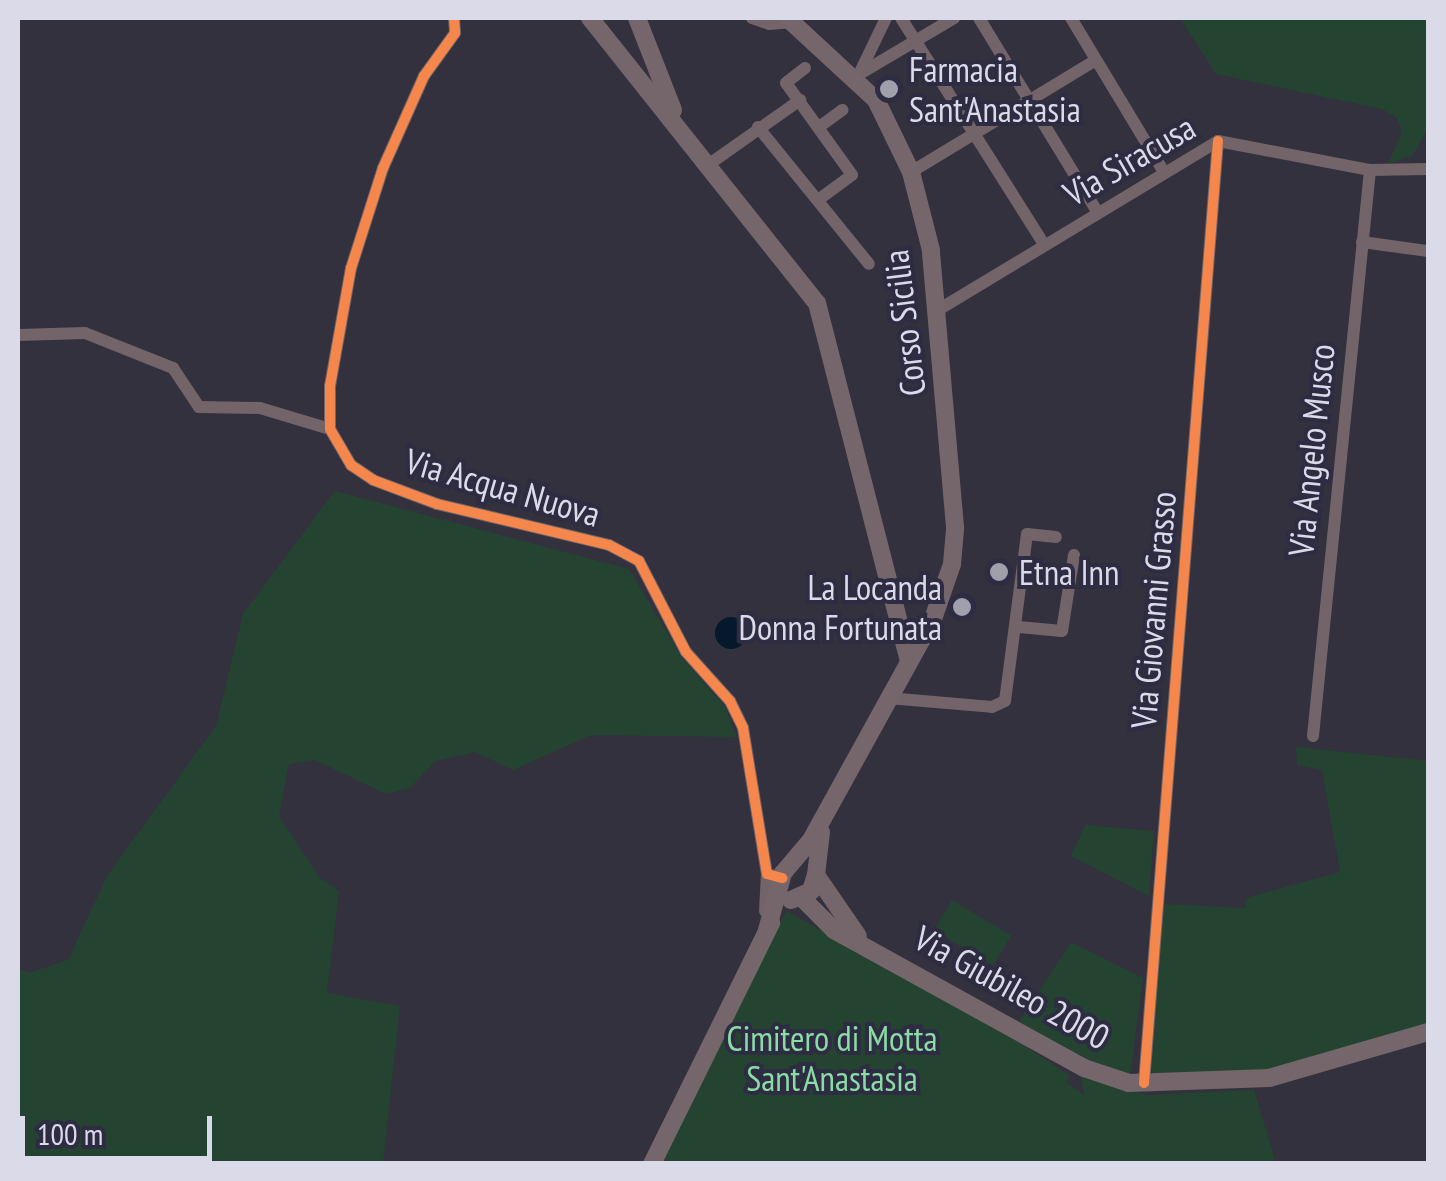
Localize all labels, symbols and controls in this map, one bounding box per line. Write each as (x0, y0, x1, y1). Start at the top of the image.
place label: Farmacia Sant'Anastasia (909, 48, 1081, 130)
marker: Farmacia Sant'Anastasia (878, 78, 900, 100)
street label: Via Siracusa (1056, 106, 1202, 214)
street label: Corso Sicilia (874, 248, 934, 398)
street label: Via Angelo Musco (1279, 342, 1343, 558)
street label: Via Acqua Nuova (400, 439, 606, 535)
street label: Via Giovanni Grasso (1122, 490, 1184, 730)
place label: Etna Inn (1019, 551, 1119, 593)
marker: Etna Inn (988, 561, 1010, 583)
place label: La Locanda Donna Fortunata (739, 566, 942, 648)
marker: La Locanda Donna Fortunata (951, 596, 973, 618)
street label: Via Giubileo 2000 (907, 916, 1117, 1058)
park label: Cimitero di Motta Sant'Anastasia (727, 1017, 937, 1099)
scale bar (25, 1096, 218, 1158)
text: 100 m (37, 1114, 103, 1153)

